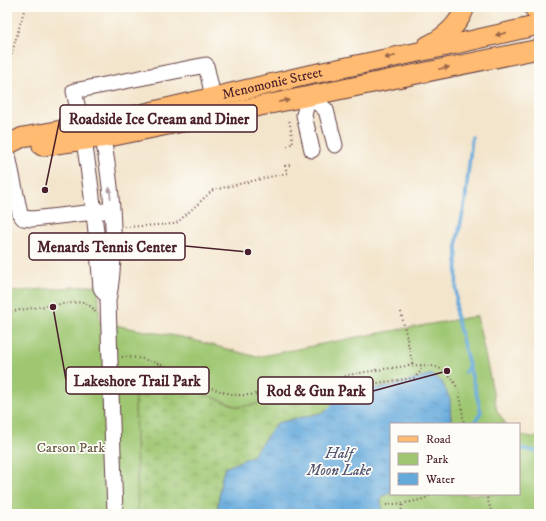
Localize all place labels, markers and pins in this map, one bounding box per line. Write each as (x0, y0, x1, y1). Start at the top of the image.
callout: Roadside Ice Cream and Diner (60, 105, 257, 132)
callout: Menards Tennis Center (29, 233, 185, 260)
callout: Lakeshore Trail Park (66, 367, 209, 394)
callout: Rod & Gun Park (258, 377, 373, 404)

